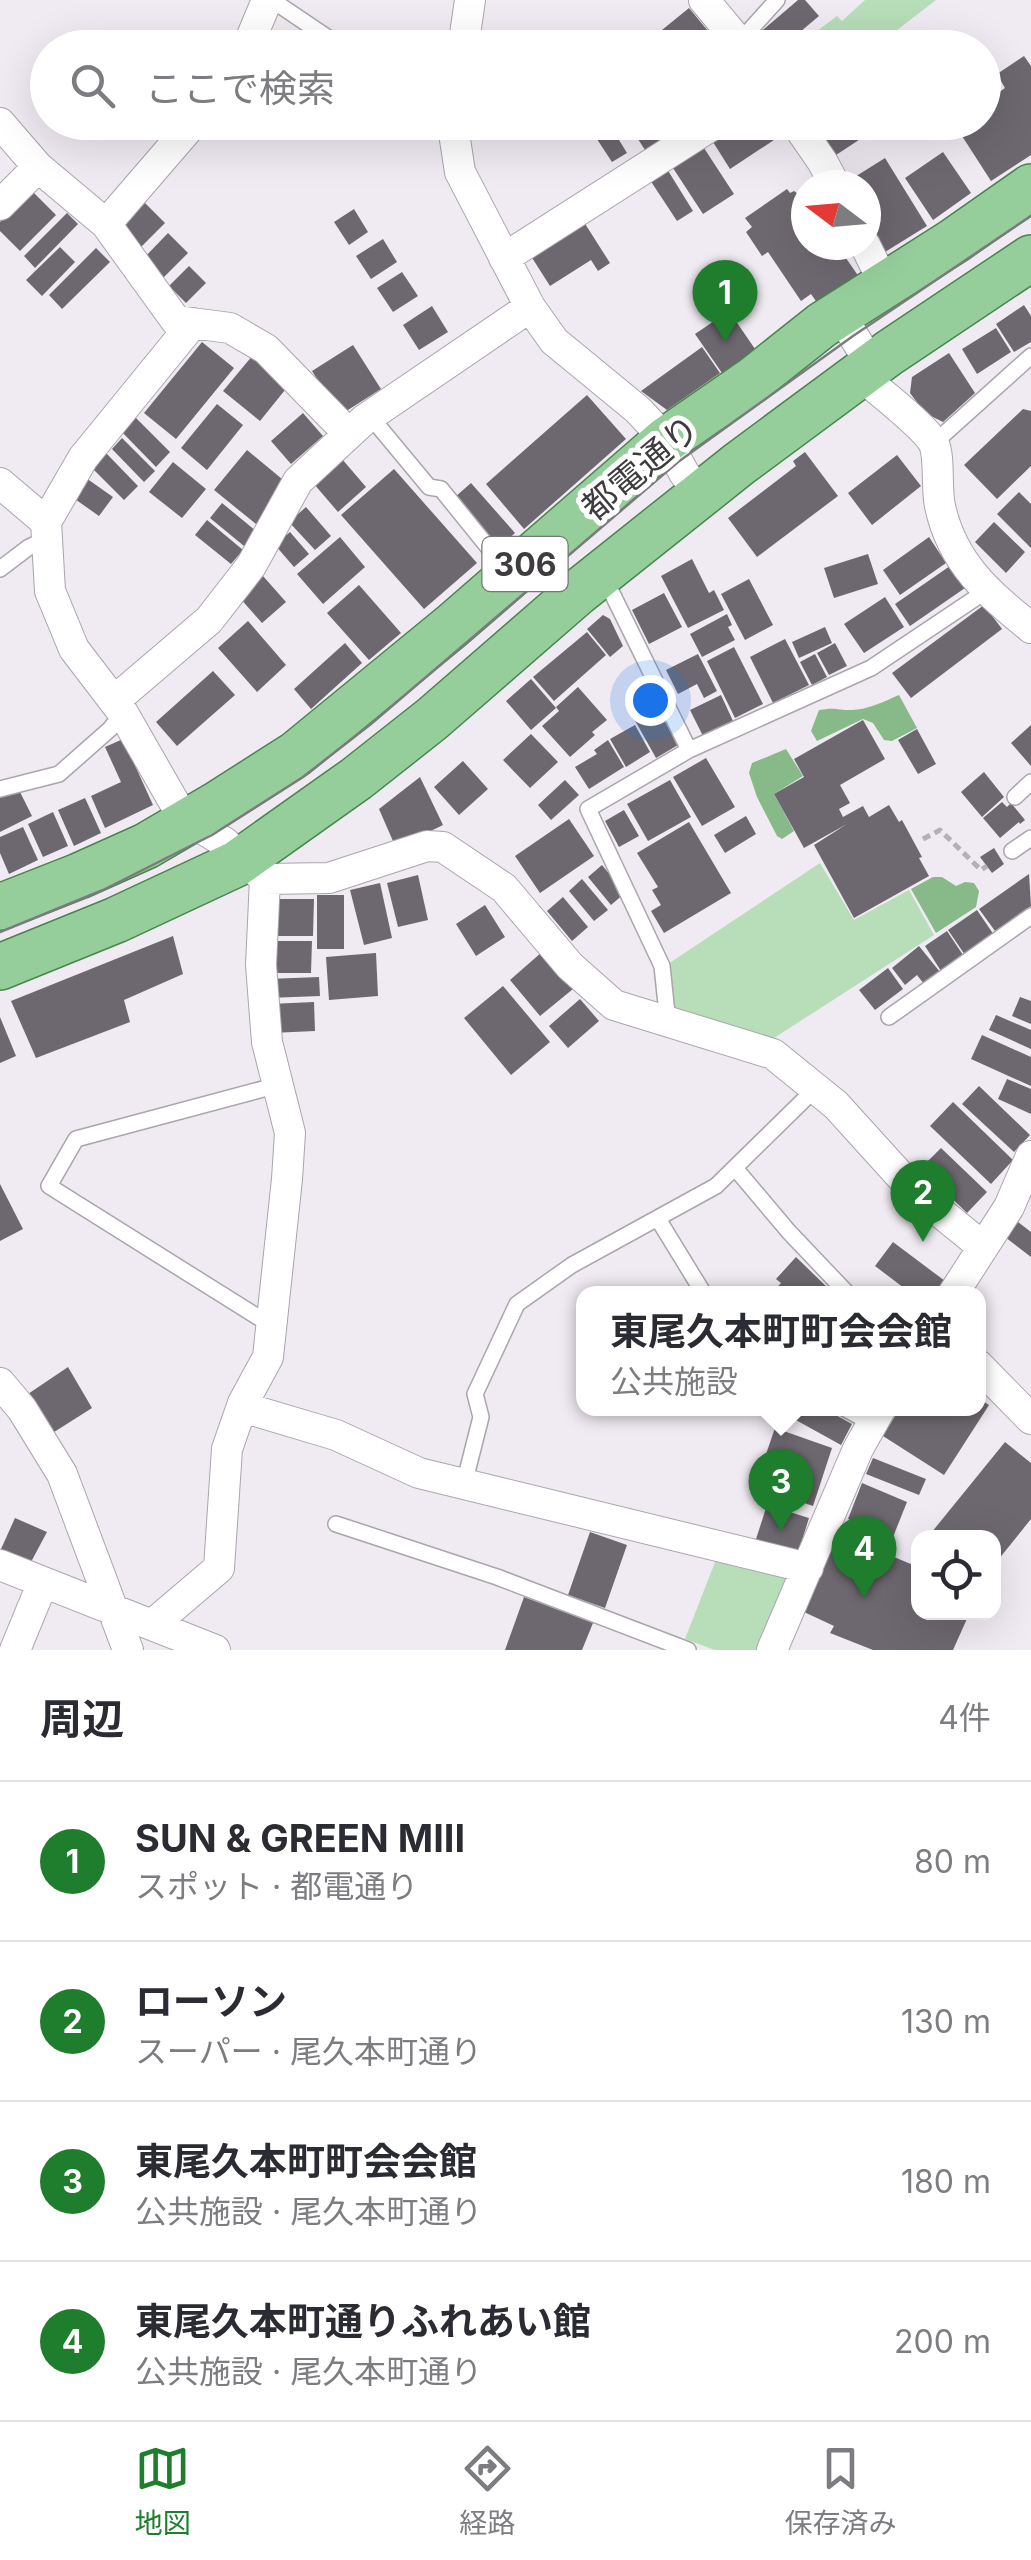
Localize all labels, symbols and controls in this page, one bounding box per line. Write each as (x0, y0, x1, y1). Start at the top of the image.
search box (30, 30, 1001, 140)
icon: search (65, 58, 120, 113)
text: ここで検索 (145, 65, 335, 111)
north arrow (791, 170, 881, 260)
pin: 1 (692, 260, 758, 342)
street label: 都電通り (573, 406, 707, 528)
road number: 306 (482, 537, 568, 591)
your location (625, 675, 676, 726)
pin: 2 (890, 1160, 956, 1242)
popup (576, 1286, 986, 1416)
text: 東尾久本町町会会館 (610, 1308, 952, 1354)
text: 公共施設 (610, 1362, 738, 1401)
pin: 3 (748, 1448, 814, 1531)
pin: 4 (832, 1516, 896, 1598)
map controls (911, 1530, 1001, 1620)
button: locate (911, 1530, 1001, 1620)
text: 周辺 (40, 1693, 124, 1744)
text: 4件 (938, 1698, 991, 1737)
text: SUN & GREEN MIII (135, 1815, 465, 1861)
text: 1 (66, 1842, 79, 1881)
text: 80 m (914, 1842, 991, 1881)
text: スポット · 都電通り (135, 1867, 418, 1906)
text: ローソン (135, 1978, 287, 2024)
text: 2 (62, 2002, 83, 2041)
text: 130 m (901, 2002, 991, 2041)
text: スーパー · 尾久本町通り (135, 2032, 482, 2071)
text: 東尾久本町町会会館 (135, 2138, 477, 2184)
text: 3 (62, 2162, 83, 2201)
text: 180 m (901, 2162, 991, 2201)
text: 公共施設 · 尾久本町通り (135, 2192, 482, 2231)
text: 東尾久本町通りふれあい館 (135, 2298, 591, 2344)
text: 4 (62, 2322, 83, 2361)
text: 200 m (894, 2322, 991, 2361)
text: 公共施設 · 尾久本町通り (135, 2352, 482, 2391)
tab: 地図 (134, 2441, 191, 2541)
tab: 経路 (459, 2441, 516, 2541)
tab: 保存済み (784, 2441, 897, 2541)

